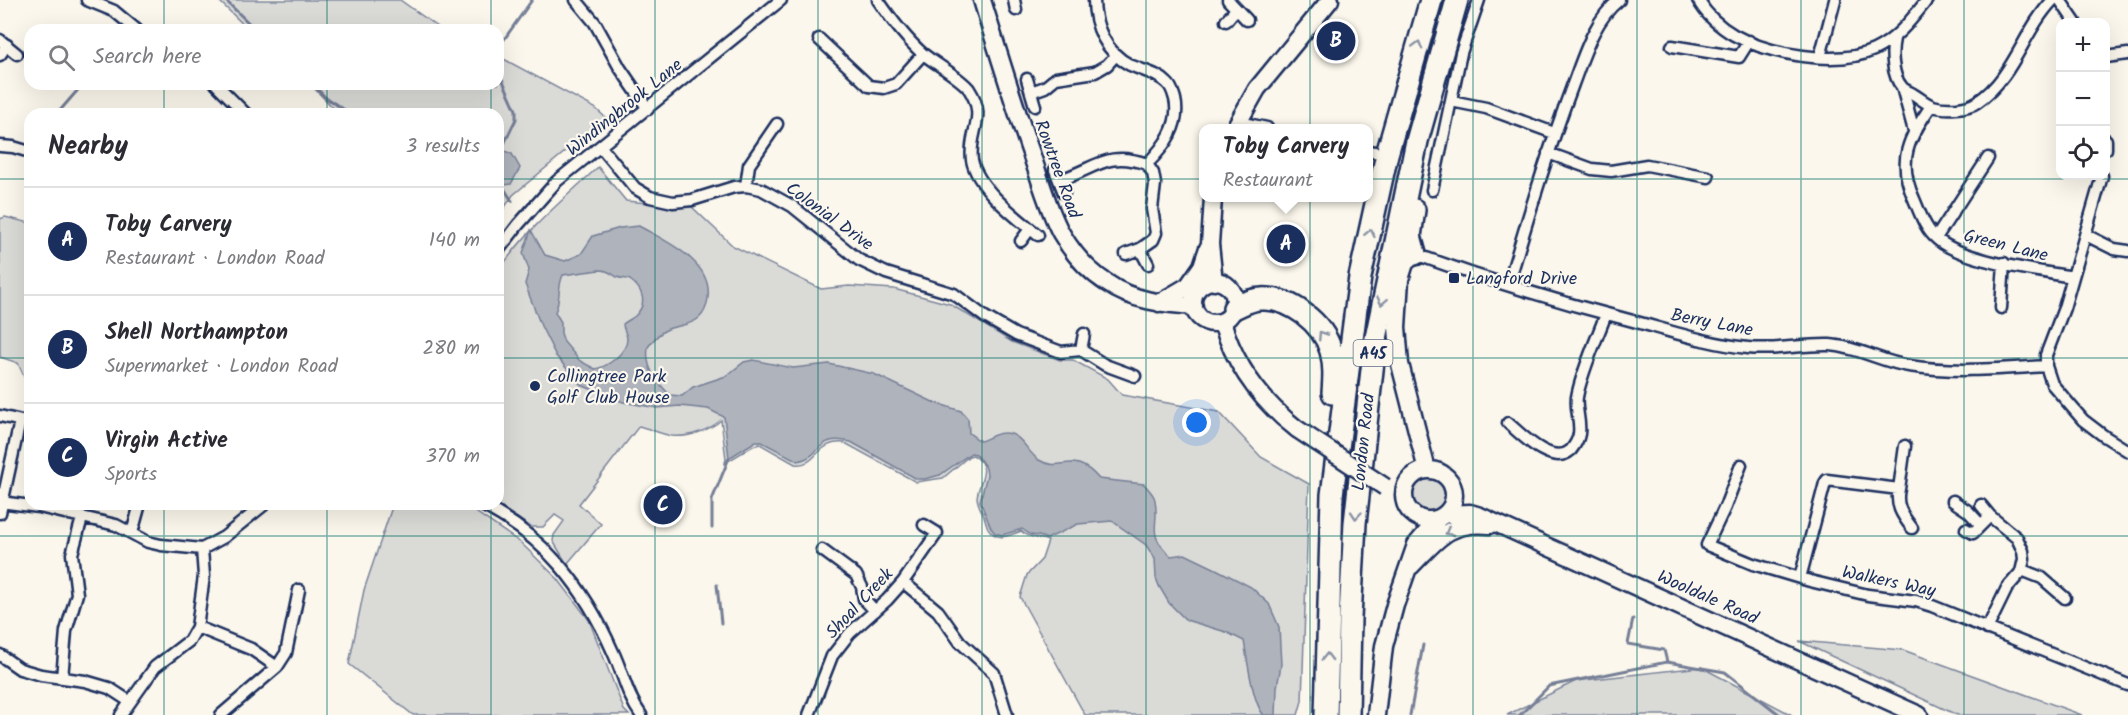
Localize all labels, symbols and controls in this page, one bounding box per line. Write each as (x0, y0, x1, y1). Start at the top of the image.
pin: B (1316, 18, 1356, 63)
map controls (2056, 18, 2110, 180)
button: + (2056, 18, 2110, 72)
search box (24, 24, 504, 90)
text: Search here (93, 40, 201, 75)
one-way arrow (1411, 40, 1423, 51)
icon: search (45, 41, 78, 74)
street label: Windingbrook Lane (560, 52, 690, 164)
button: − (2056, 72, 2110, 126)
street label: Rowtree Road (1025, 116, 1088, 224)
popup (1199, 124, 1373, 202)
text: Nearby (48, 126, 128, 168)
button: locate (2056, 126, 2110, 180)
text: Toby Carvery (1223, 130, 1349, 165)
text: 3 results (406, 131, 480, 163)
text: Restaurant (1223, 165, 1313, 197)
street label: Colonial Drive (779, 175, 879, 259)
text: Toby Carvery (105, 208, 232, 243)
pin: A (1266, 222, 1306, 266)
street label: Green Lane (1960, 222, 2051, 271)
text: A (61, 225, 74, 257)
text: 140 m (429, 225, 480, 257)
one-way arrow (1362, 229, 1375, 239)
text: Restaurant · London Road (105, 243, 325, 275)
place label: Langford Drive (1466, 265, 1577, 294)
marker: Langford Drive (1447, 271, 1461, 285)
one-way arrow (1377, 297, 1389, 306)
street label: Berry Lane (1668, 301, 1755, 346)
text: Shell Northampton (105, 316, 288, 351)
one-way arrow (1318, 330, 1329, 341)
text: B (61, 333, 74, 365)
text: 280 m (422, 333, 480, 365)
road number: A45 (1354, 340, 1392, 366)
text: Supermarket · London Road (105, 351, 338, 383)
place label: Collingtree Park Golf Club House (547, 363, 670, 413)
marker: Collingtree Park Golf Club House (528, 379, 542, 393)
street label: London Road (1345, 391, 1384, 492)
your location (1182, 408, 1211, 437)
text: Virgin Active (105, 424, 228, 459)
text: C (61, 441, 74, 473)
text: 370 m (425, 441, 480, 473)
text: Sports (105, 459, 157, 491)
pin: C (644, 482, 682, 528)
one-way arrow (1350, 511, 1363, 520)
one-way arrow (1445, 524, 1455, 536)
street label: Walkers Way (1839, 558, 1939, 607)
street label: Shoal Creek (819, 561, 901, 646)
street label: Wooldale Road (1652, 563, 1764, 634)
one-way arrow (1320, 652, 1333, 661)

